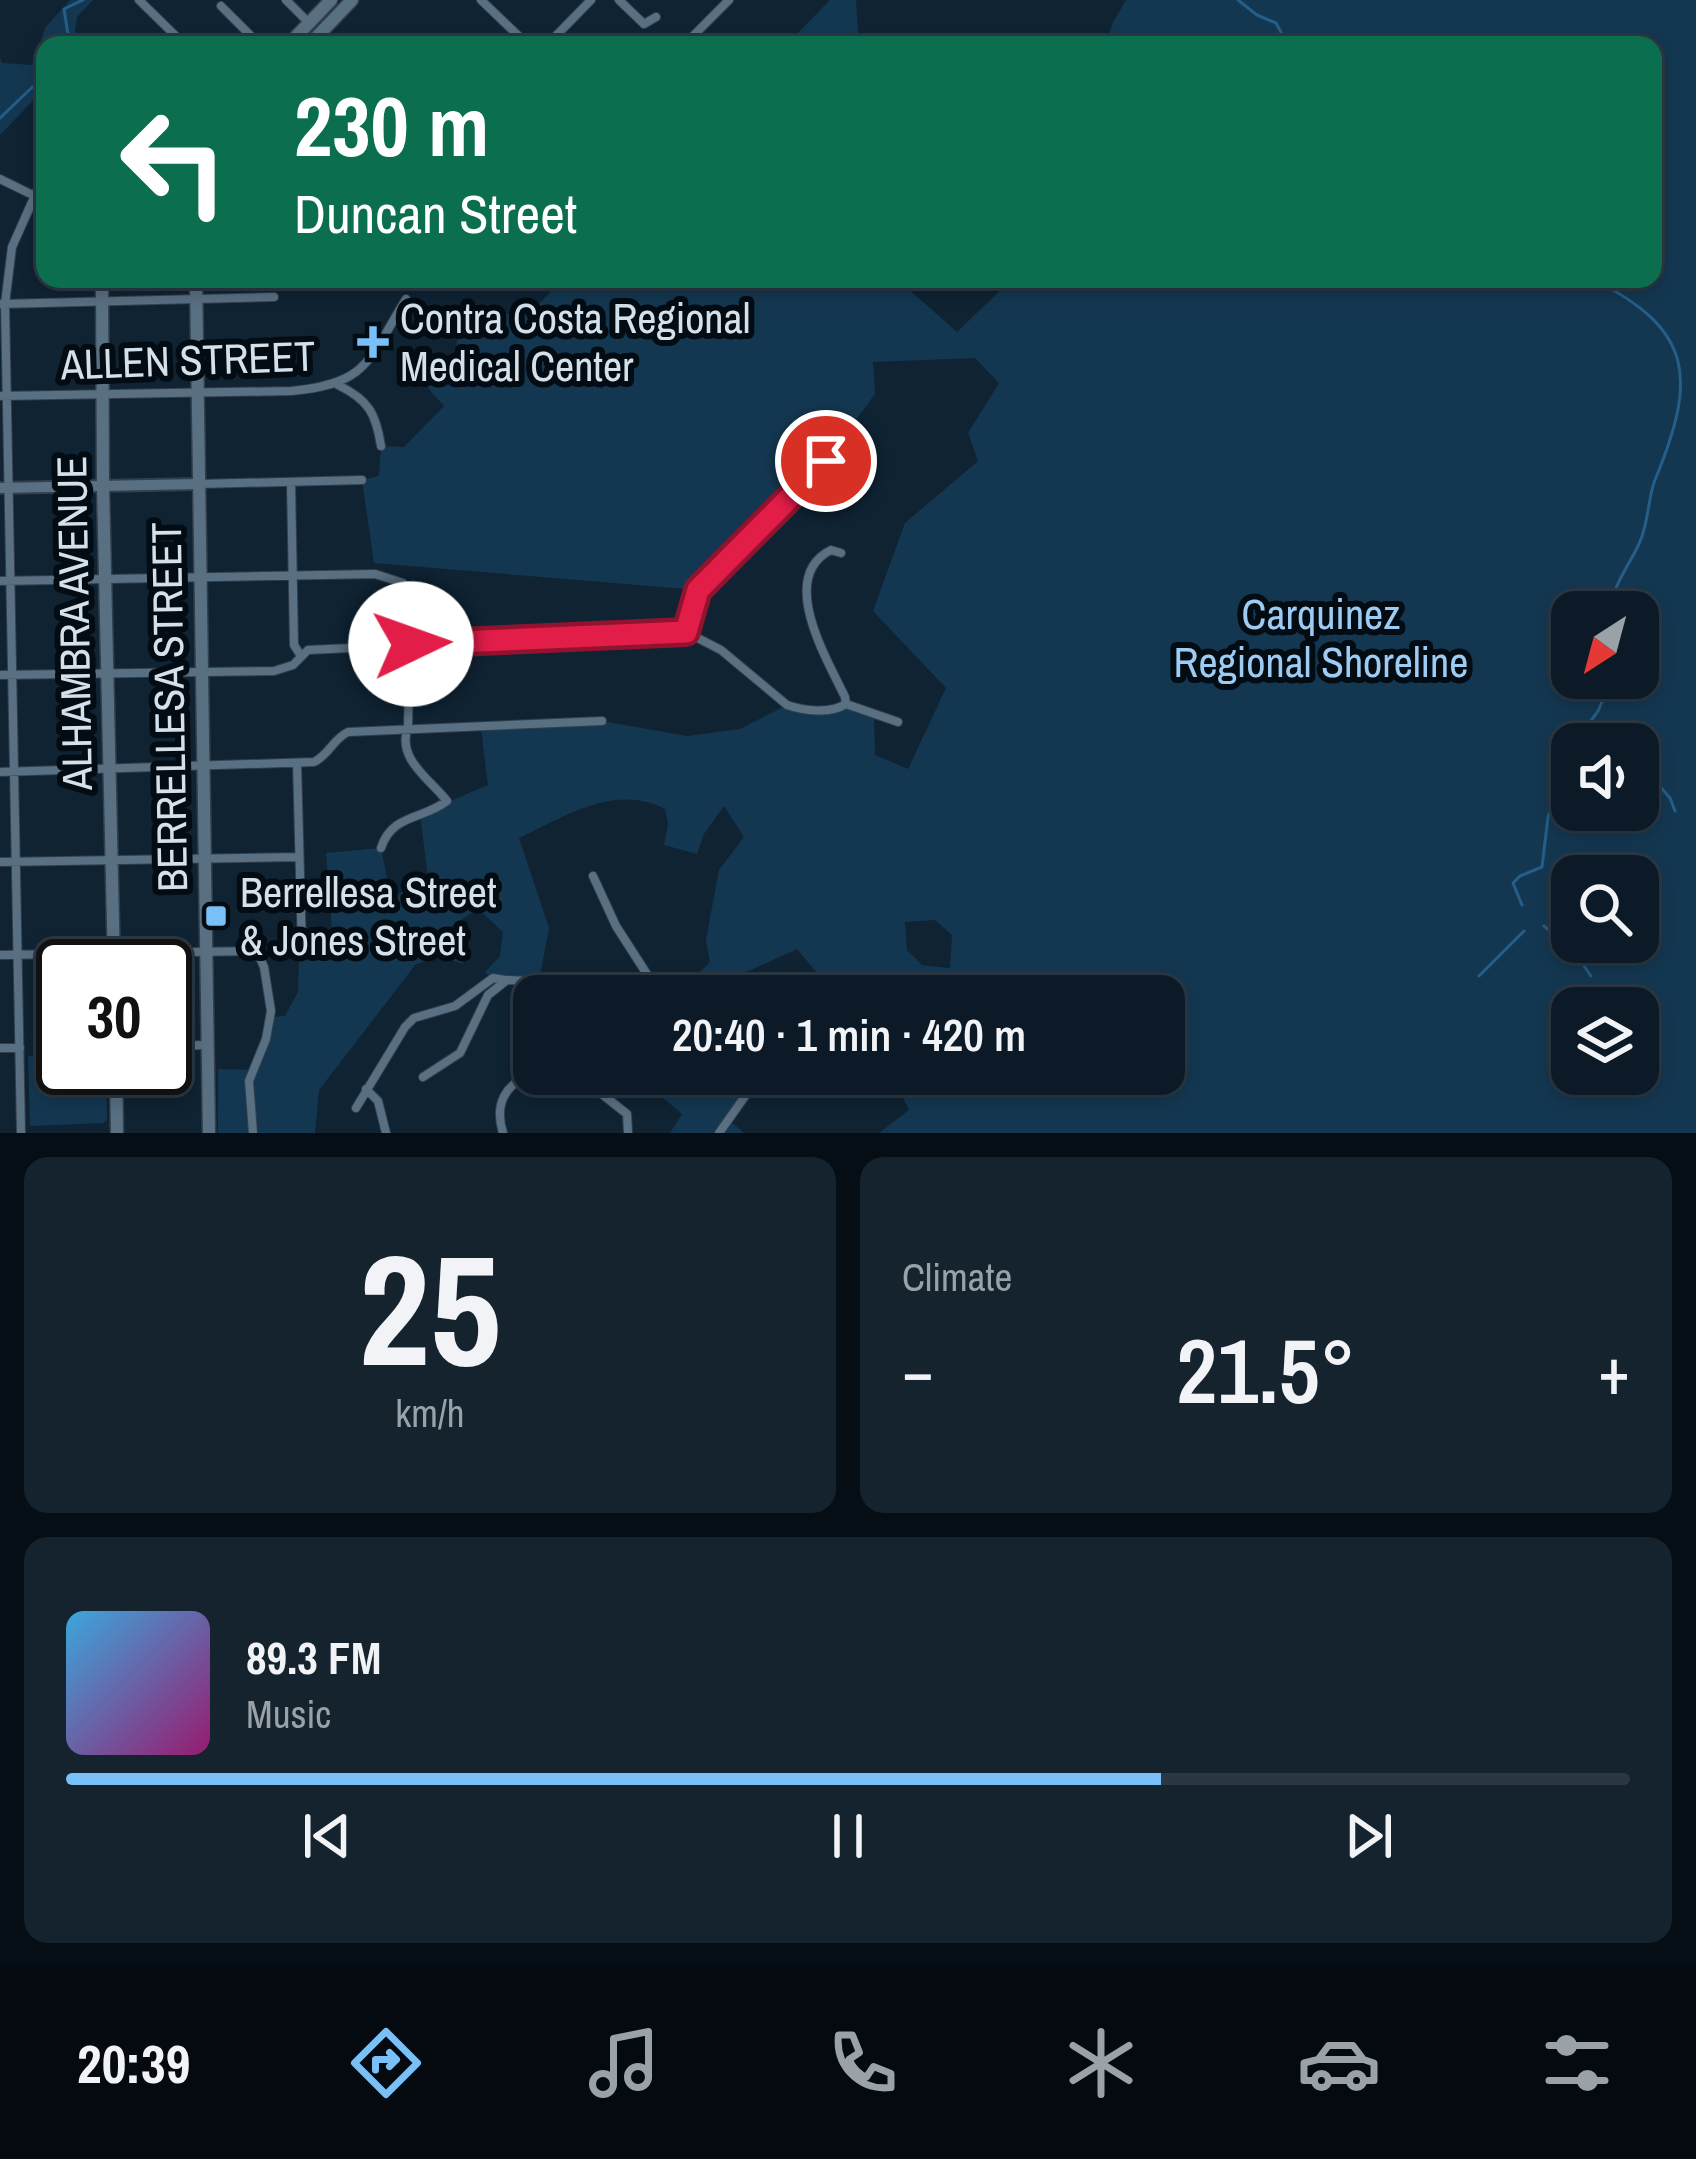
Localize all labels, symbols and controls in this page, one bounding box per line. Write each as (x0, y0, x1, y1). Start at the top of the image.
text: 230 m (294, 69, 489, 182)
icon: left (96, 84, 252, 240)
text: Duncan Street (294, 177, 577, 250)
place label: Contra Costa Regional Medical Center (400, 290, 750, 394)
marker: Contra Costa Regional Medical Center (357, 326, 389, 358)
street label: ALLEN STREET (59, 328, 316, 392)
pin (775, 410, 877, 512)
icon: arrive (793, 428, 859, 494)
street label: ALHAMBRA AVENUE (43, 455, 105, 792)
street label: BERRELLESA STREET (138, 522, 200, 892)
position arrow (348, 581, 474, 707)
park label: Carquinez Regional Shoreline (1174, 586, 1468, 690)
north arrow (1551, 591, 1659, 699)
map controls (1551, 591, 1659, 1095)
button: sound (1551, 723, 1659, 831)
button: search (1551, 855, 1659, 963)
place label: Berrellesa Street & Jones Street (240, 864, 497, 968)
marker: Berrellesa Street & Jones Street (203, 903, 229, 929)
speed limit sign: 30 (36, 939, 192, 1095)
button: layers (1551, 987, 1659, 1095)
text: 20:40 · 1 min · 420 m (672, 1004, 1026, 1065)
text: 25 (359, 1204, 501, 1414)
text: Climate (902, 1251, 1012, 1303)
text: 21.5° (1176, 1310, 1356, 1431)
text: − (902, 1326, 934, 1415)
text: + (1598, 1326, 1630, 1415)
text: km/h (395, 1387, 465, 1439)
text: 89.3 FM (246, 1627, 381, 1688)
text: Music (246, 1688, 331, 1740)
icon: previous (294, 1803, 360, 1869)
icon: pause (815, 1803, 881, 1869)
icon: next (1336, 1803, 1402, 1869)
icon: directions (344, 2021, 428, 2105)
icon: music (582, 2021, 666, 2105)
icon: phone (821, 2021, 905, 2105)
icon: climate (1059, 2021, 1143, 2105)
icon: car (1297, 2021, 1381, 2105)
icon: filters (1535, 2021, 1619, 2105)
text: 20:39 (77, 2027, 190, 2100)

